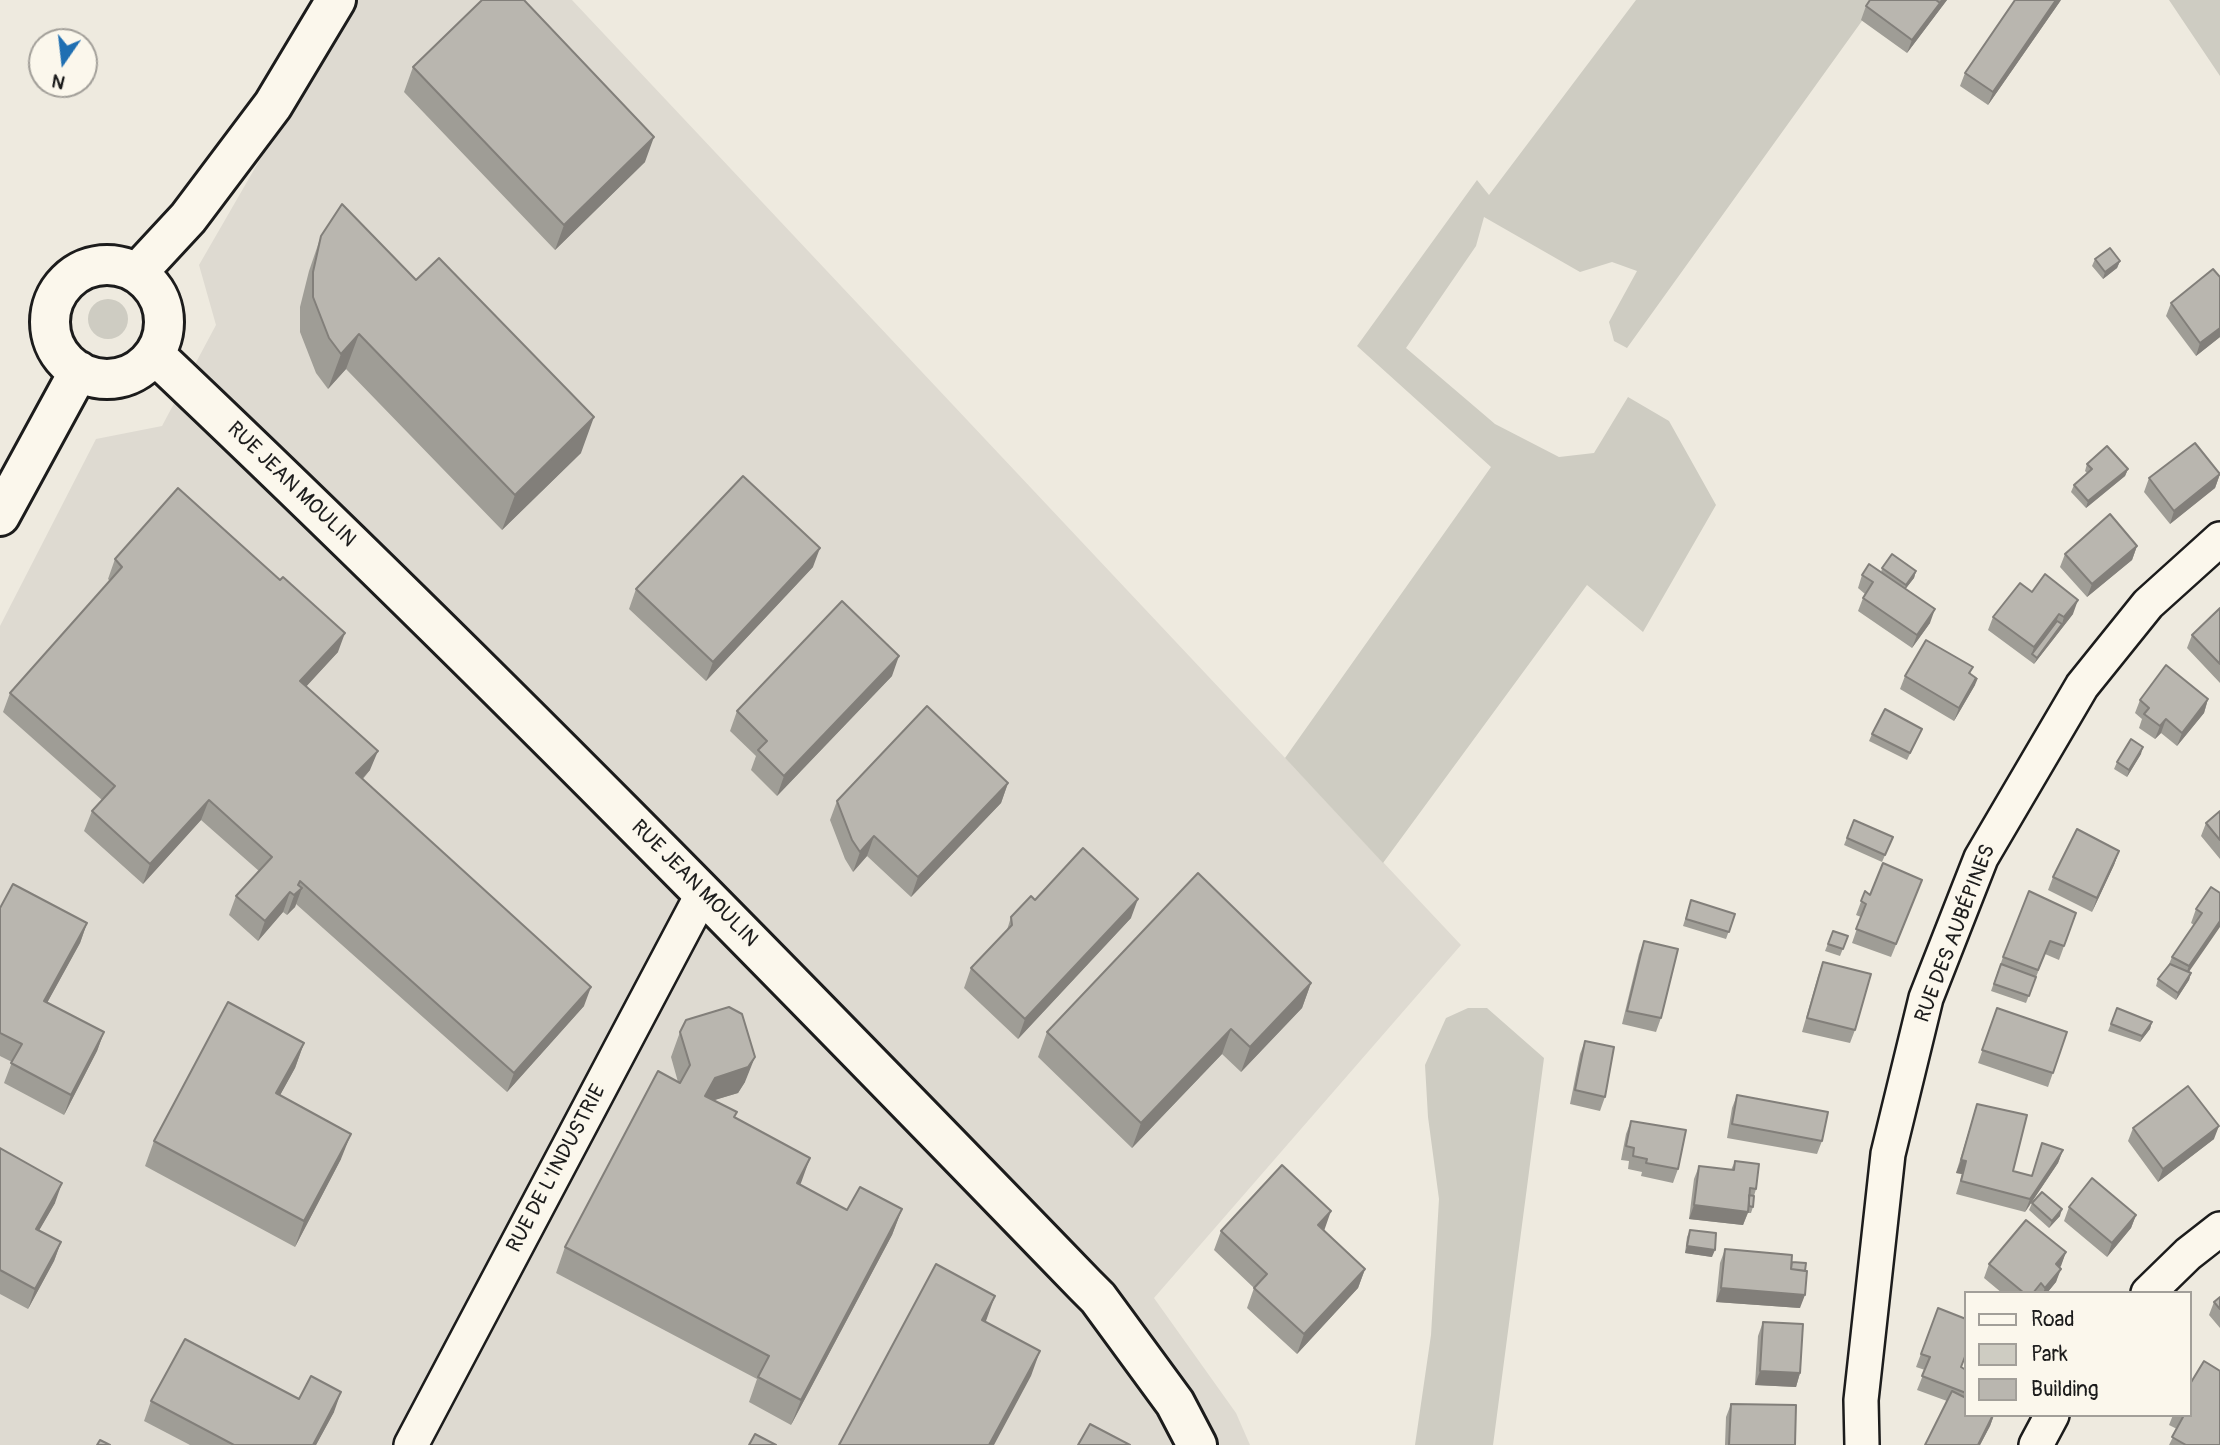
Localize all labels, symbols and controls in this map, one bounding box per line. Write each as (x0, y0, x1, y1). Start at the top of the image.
north arrow (28, 28, 98, 98)
text: N (49, 68, 68, 95)
street label: RUE JEAN MOULIN (221, 417, 361, 553)
street label: RUE JEAN MOULIN (625, 815, 763, 953)
street label: RUE DES AUBÉPINES (1910, 842, 2002, 1026)
street label: RUE DE L'INDUSTRIE (502, 1081, 612, 1257)
legend (1965, 1291, 2192, 1417)
text: Road (2031, 1306, 2075, 1333)
text: Park (2031, 1341, 2068, 1368)
text: Building (2031, 1376, 2098, 1403)

